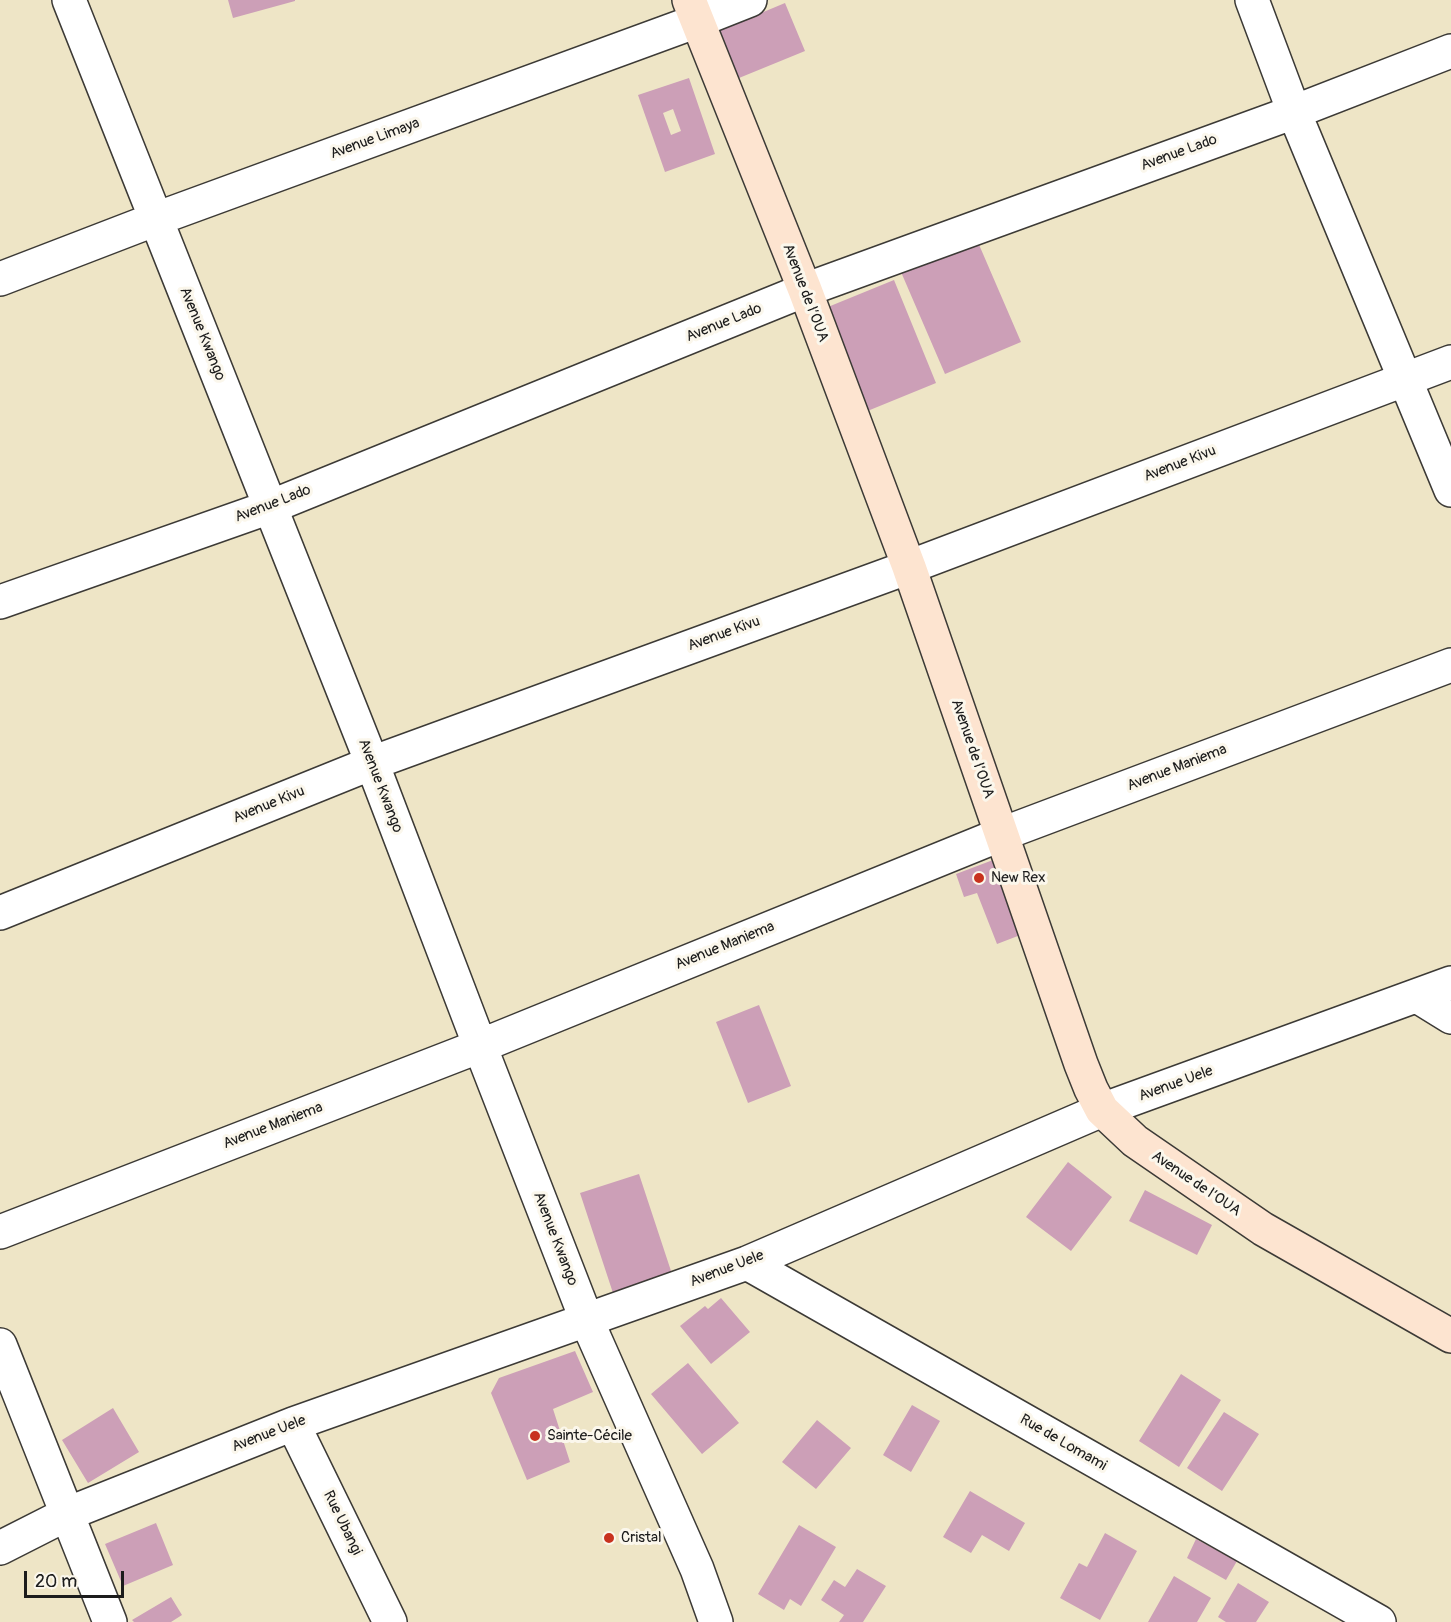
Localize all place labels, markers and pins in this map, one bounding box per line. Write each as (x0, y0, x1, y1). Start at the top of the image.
place label: New Rex (991, 869, 1045, 887)
marker: New Rex (972, 871, 986, 885)
place label: Sainte-Cécile (547, 1427, 632, 1445)
marker: Sainte-Cécile (528, 1429, 542, 1443)
place label: Cristal (621, 1529, 662, 1547)
marker: Cristal (602, 1531, 616, 1545)

